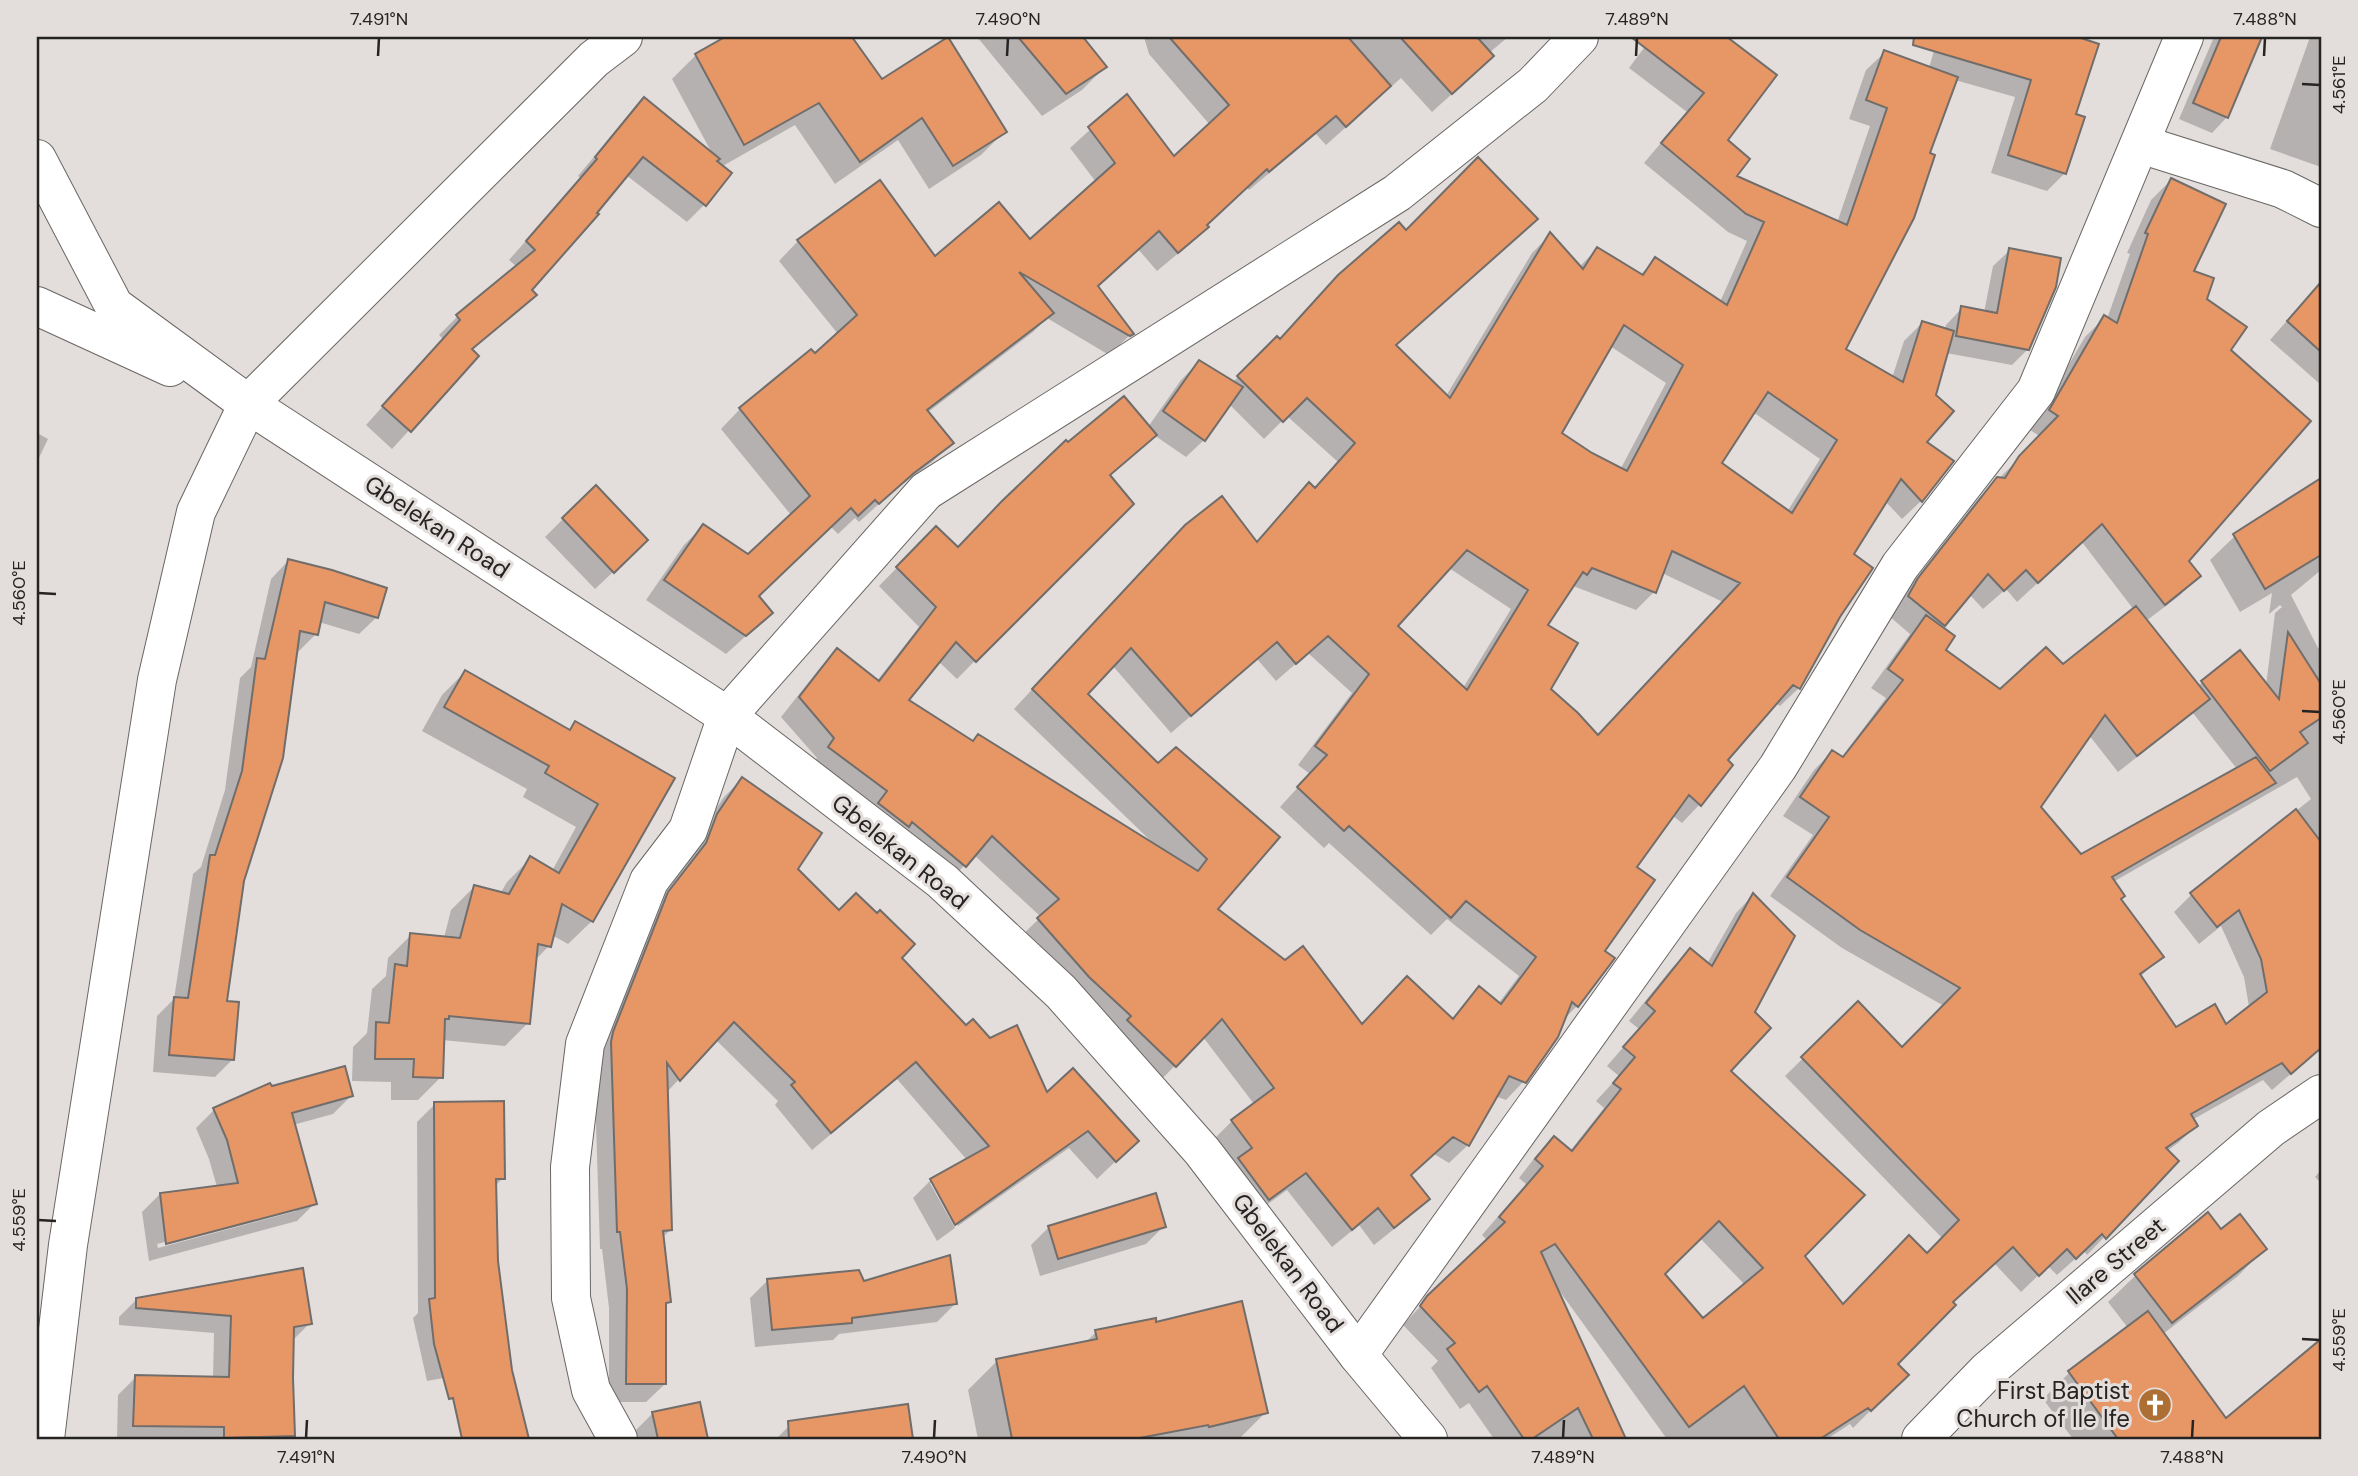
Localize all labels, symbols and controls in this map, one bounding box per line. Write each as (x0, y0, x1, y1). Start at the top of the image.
text: 7.491°N (350, 7, 408, 31)
text: 7.490°N (975, 7, 1041, 31)
text: 7.489°N (1605, 7, 1669, 31)
text: 7.488°N (2233, 7, 2297, 31)
text: 4.561°E (2327, 56, 2351, 114)
street label: Gbelekan Road (359, 468, 516, 585)
text: 4.560°E (7, 560, 31, 626)
text: 4.560°E (2327, 679, 2351, 745)
street label: Gbelekan Road (826, 787, 975, 916)
street label: Gbelekan Road (1226, 1187, 1351, 1339)
text: 4.559°E (7, 1188, 31, 1252)
street label: Ilare Street (2060, 1210, 2172, 1311)
text: 4.559°E (2327, 1308, 2351, 1372)
place label: First Baptist Church of Ile Ife (1956, 1375, 2130, 1434)
church icon: First Baptist Church of Ile Ife (2136, 1386, 2174, 1424)
text: 7.491°N (277, 1445, 335, 1469)
text: 7.490°N (901, 1445, 967, 1469)
text: 7.489°N (1531, 1445, 1595, 1469)
text: 7.488°N (2160, 1445, 2224, 1469)

